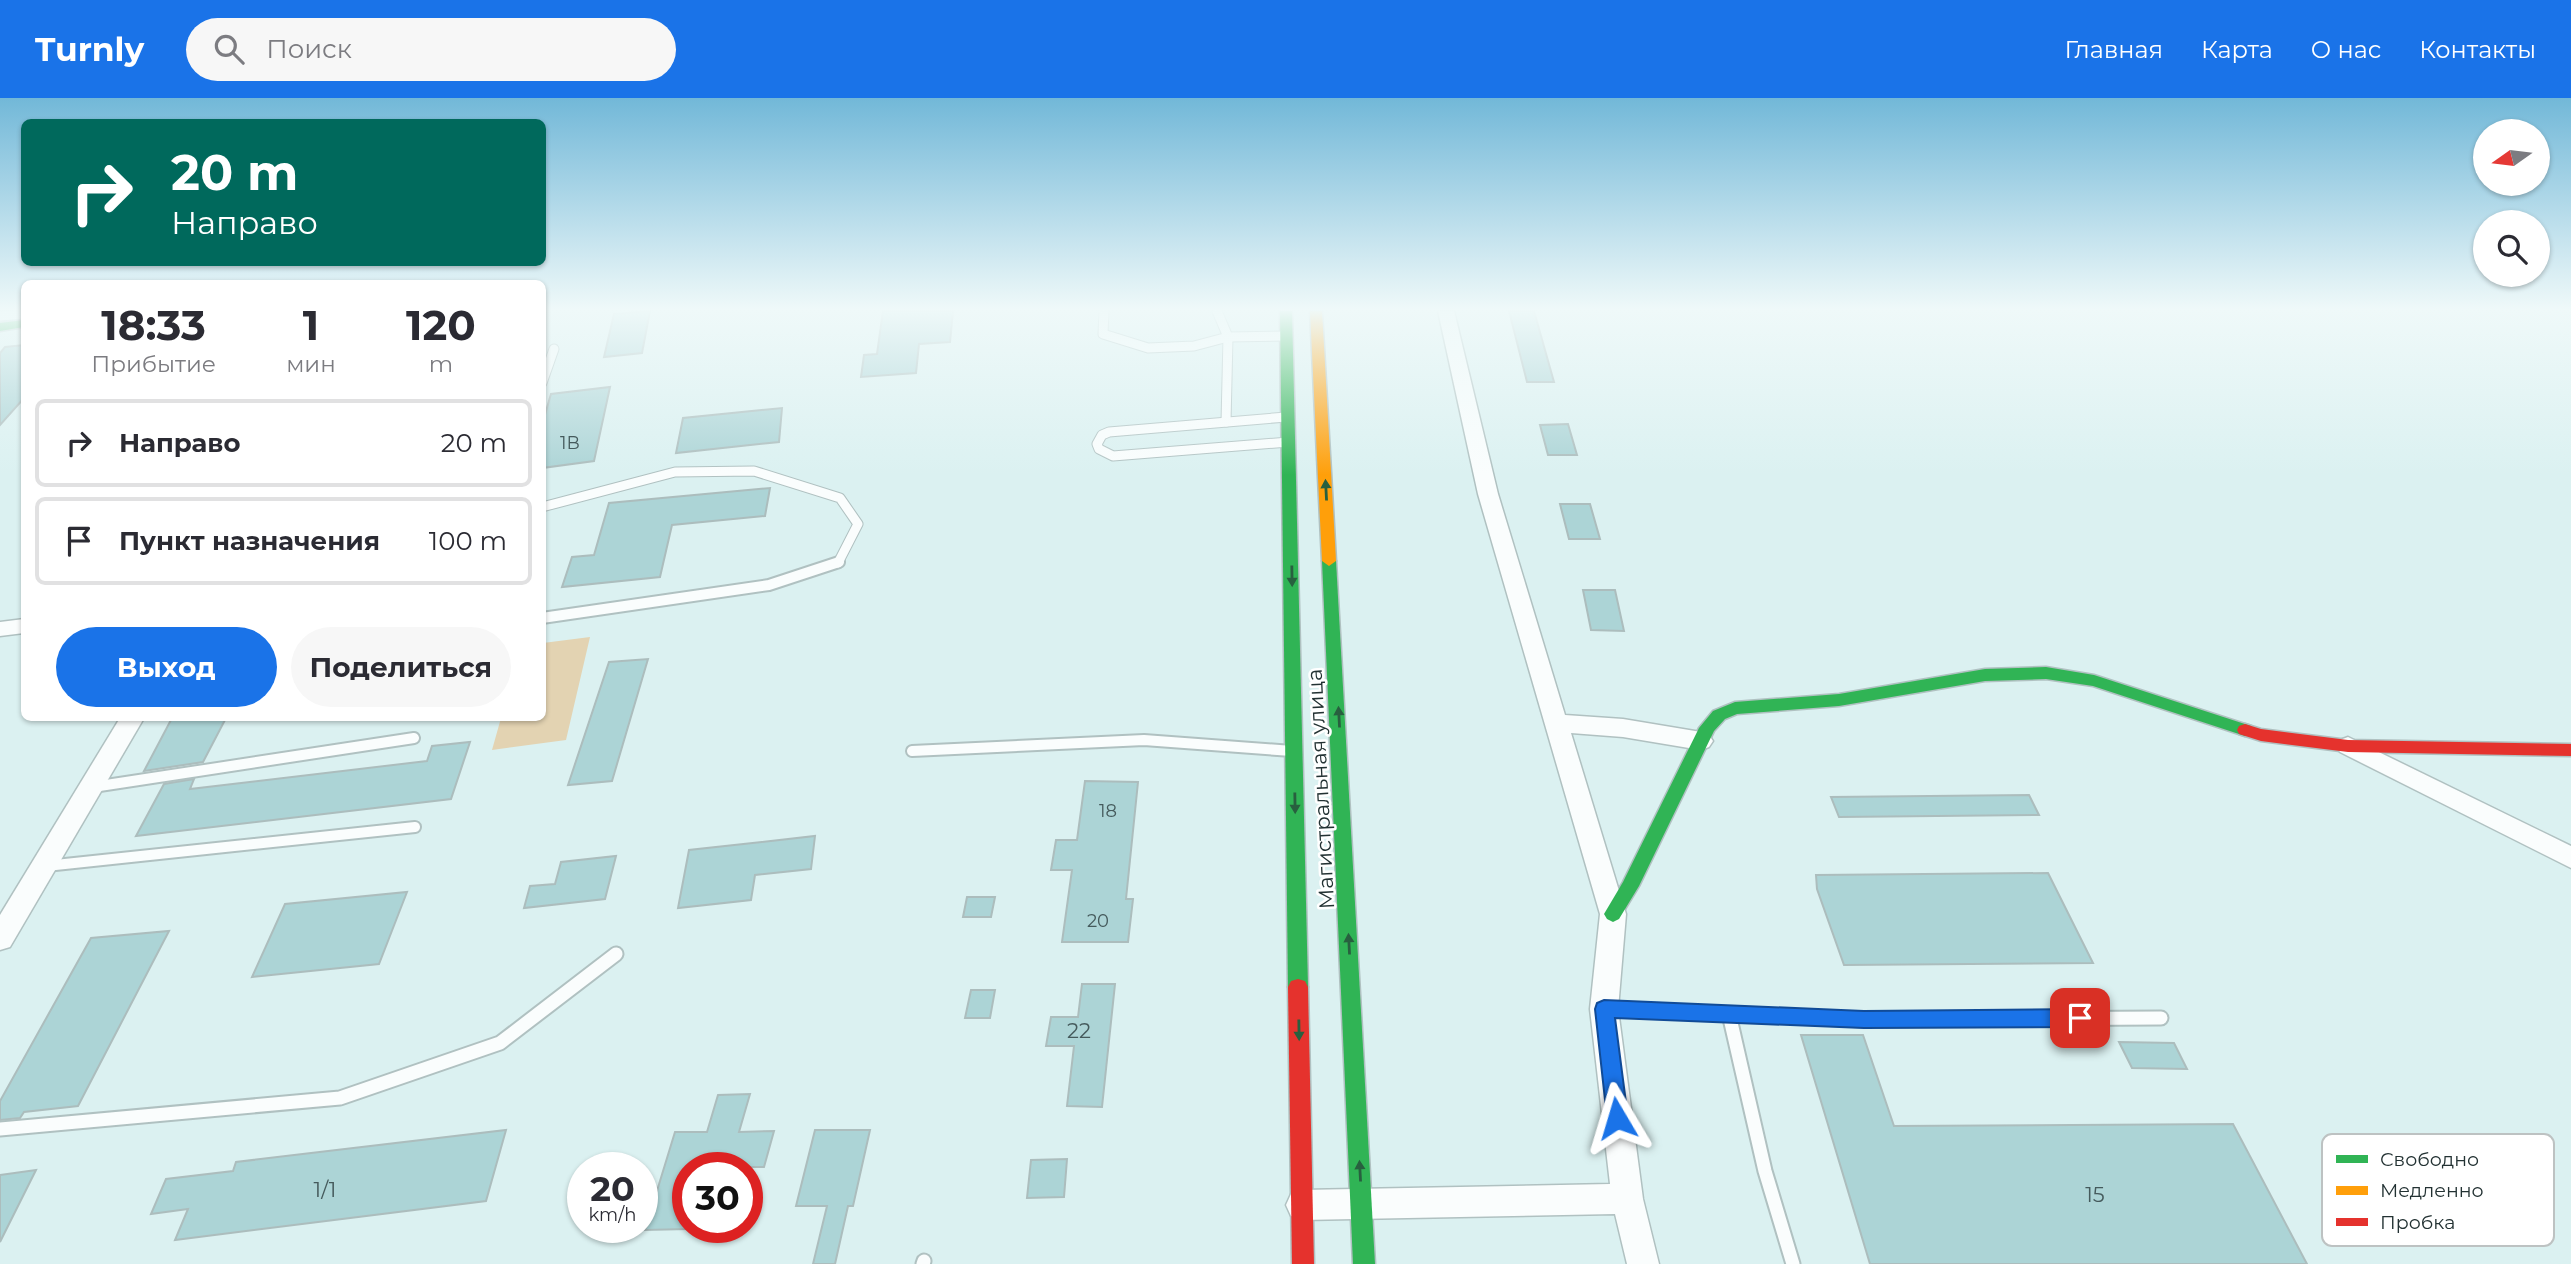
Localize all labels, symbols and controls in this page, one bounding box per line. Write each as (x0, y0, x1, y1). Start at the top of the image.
search box (186, 18, 676, 81)
text: Turnly (35, 29, 144, 69)
icon: search (210, 30, 248, 68)
text: Поиск (266, 33, 352, 65)
text: Главная (2065, 35, 2163, 64)
text: Карта (2201, 35, 2273, 64)
text: О нас (2311, 35, 2381, 64)
text: Контакты (2419, 35, 2536, 64)
north arrow (2473, 119, 2550, 196)
map controls (2473, 119, 2550, 287)
text: 20 m (171, 143, 298, 202)
icon: right (56, 147, 147, 238)
text: Направо (171, 203, 318, 242)
button: search (2473, 210, 2550, 287)
text: 18:33 (101, 299, 206, 351)
text: 1 (303, 299, 319, 351)
text: 120 (406, 299, 476, 351)
text: Прибытие (91, 350, 216, 378)
text: мин (286, 350, 336, 378)
text: m (429, 350, 453, 378)
icon: right (60, 424, 98, 462)
text: Направо (119, 427, 240, 459)
text: 20 m (441, 427, 507, 459)
house number: 1В (560, 432, 580, 454)
one-way arrow (1321, 478, 1332, 500)
icon: arrive (60, 522, 98, 560)
text: Пункт назначения (119, 525, 380, 557)
text: 100 m (429, 525, 507, 557)
one-way arrow (1286, 565, 1298, 587)
button: Выход (56, 627, 277, 707)
button: Поделиться (291, 627, 511, 707)
street label: Магистральная улица (1302, 668, 1339, 910)
one-way arrow (1333, 706, 1344, 728)
one-way arrow (1290, 792, 1301, 814)
house number: 18 (1099, 800, 1117, 822)
house number: 20 (1087, 910, 1109, 932)
one-way arrow (1344, 933, 1355, 955)
pin (2050, 988, 2110, 1048)
icon: arrive (2061, 999, 2099, 1037)
house number: 22 (1067, 1018, 1091, 1043)
one-way arrow (1293, 1020, 1305, 1042)
position arrow (1580, 1081, 1654, 1155)
legend (2322, 1134, 2554, 1246)
text: Свободно (2380, 1148, 2479, 1171)
speed limit sign: 30 (672, 1152, 763, 1243)
one-way arrow (1354, 1160, 1365, 1182)
text: 20 (590, 1167, 635, 1210)
house number: 1/1 (314, 1177, 336, 1202)
text: Медленно (2380, 1179, 2484, 1202)
house number: 15 (2085, 1182, 2105, 1207)
text: km/h (588, 1204, 637, 1226)
text: Пробка (2380, 1211, 2455, 1234)

